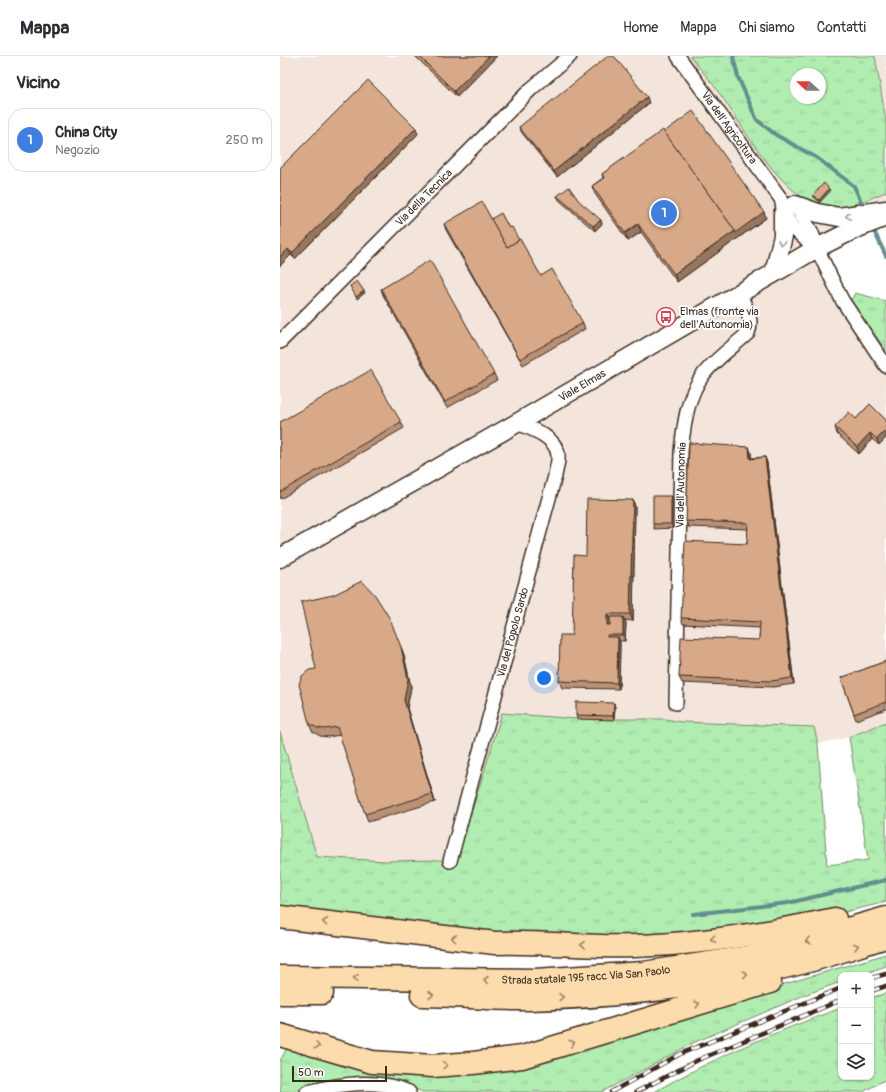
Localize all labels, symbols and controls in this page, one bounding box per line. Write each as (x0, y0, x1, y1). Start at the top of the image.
text: Mappa (20, 16, 69, 40)
text: Home (623, 19, 658, 36)
text: Mappa (680, 19, 717, 36)
text: Chi siamo (739, 19, 795, 36)
text: Contatti (817, 19, 866, 36)
north arrow (790, 68, 826, 104)
text: Vicino (16, 72, 60, 93)
street label: Via dell'Agricoltura (699, 89, 760, 166)
text: China City (55, 123, 117, 142)
text: 1 (27, 132, 33, 148)
text: 250 m (225, 132, 263, 148)
text: Negozio (55, 142, 100, 158)
street label: Via della Tecnica (393, 166, 455, 229)
pin: 1 (651, 198, 677, 228)
one-way arrow (845, 211, 851, 220)
one-way arrow (777, 240, 786, 247)
place label: Elmas (fronte via dell'Autonomia) (680, 305, 759, 331)
bus stop icon: Elmas (fronte via dell'Autonomia) (655, 306, 677, 328)
street label: Viale Elmas (556, 367, 608, 404)
street label: Via dell'Autonomia (673, 442, 689, 528)
street label: Via del Popolo Sardo (494, 586, 531, 679)
your location (534, 668, 554, 688)
one-way arrow (322, 918, 328, 927)
one-way arrow (451, 934, 457, 943)
one-way arrow (710, 935, 716, 944)
one-way arrow (805, 936, 812, 945)
one-way arrow (580, 941, 586, 949)
one-way arrow (852, 942, 859, 951)
street label: Strada statale 195 racc Via San Paolo (501, 963, 671, 987)
one-way arrow (742, 971, 748, 979)
map controls (838, 972, 874, 1080)
button: + (838, 972, 874, 1008)
one-way arrow (353, 974, 359, 983)
one-way arrow (483, 976, 489, 984)
one-way arrow (428, 991, 434, 999)
one-way arrow (558, 993, 564, 1002)
one-way arrow (693, 1001, 700, 1009)
button: − (838, 1008, 874, 1044)
one-way arrow (569, 1039, 576, 1048)
one-way arrow (314, 1041, 321, 1050)
button: layers (838, 1044, 874, 1080)
one-way arrow (442, 1061, 448, 1070)
scale bar (292, 1064, 387, 1083)
text: 50 m (298, 1066, 324, 1079)

